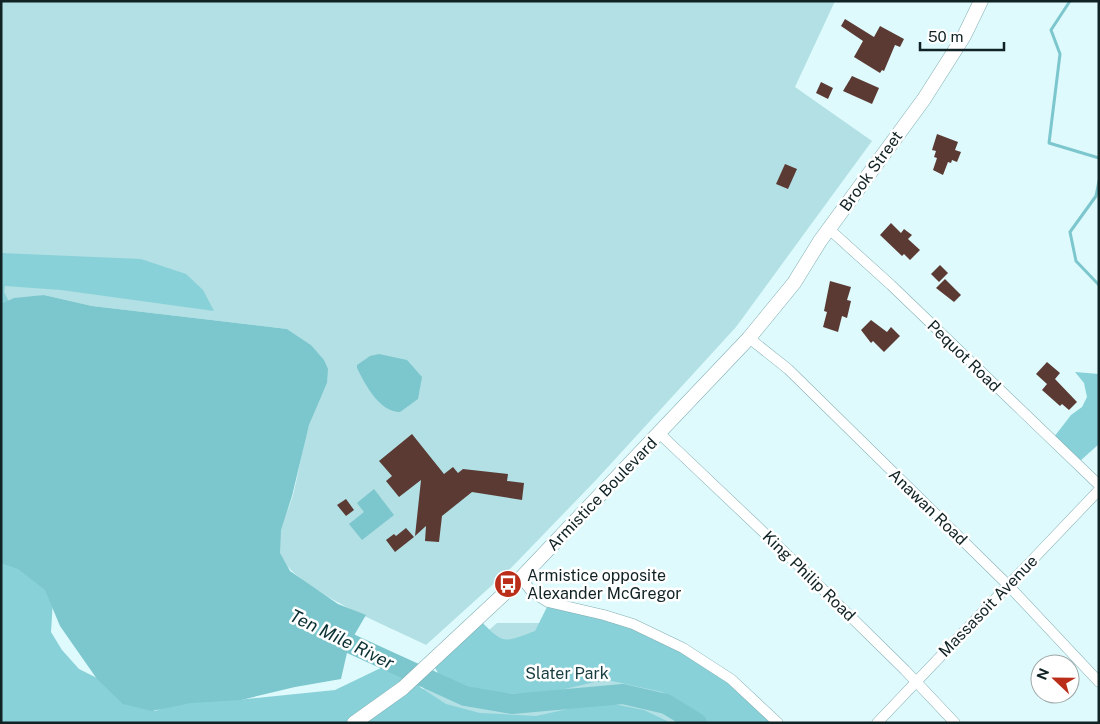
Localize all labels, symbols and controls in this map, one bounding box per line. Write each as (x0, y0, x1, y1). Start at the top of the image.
scale bar (920, 20, 1004, 52)
text: 50 m (928, 28, 963, 45)
street label: Brook Street (836, 127, 906, 215)
street label: Pequot Road (923, 316, 1005, 396)
street label: Armistice Boulevard (543, 433, 661, 555)
street label: Anawan Road (885, 465, 971, 549)
street label: King Philip Road (759, 527, 859, 625)
street label: Massasoit Avenue (935, 551, 1041, 661)
place label: Armistice opposite Alexander McGregor (527, 566, 681, 603)
bus stop icon: Armistice opposite Alexander McGregor (493, 569, 523, 599)
water label: Ten Mile River (287, 605, 398, 673)
north arrow (1030, 654, 1080, 704)
park label: Slater Park (525, 664, 609, 683)
text: N (1033, 666, 1052, 682)

